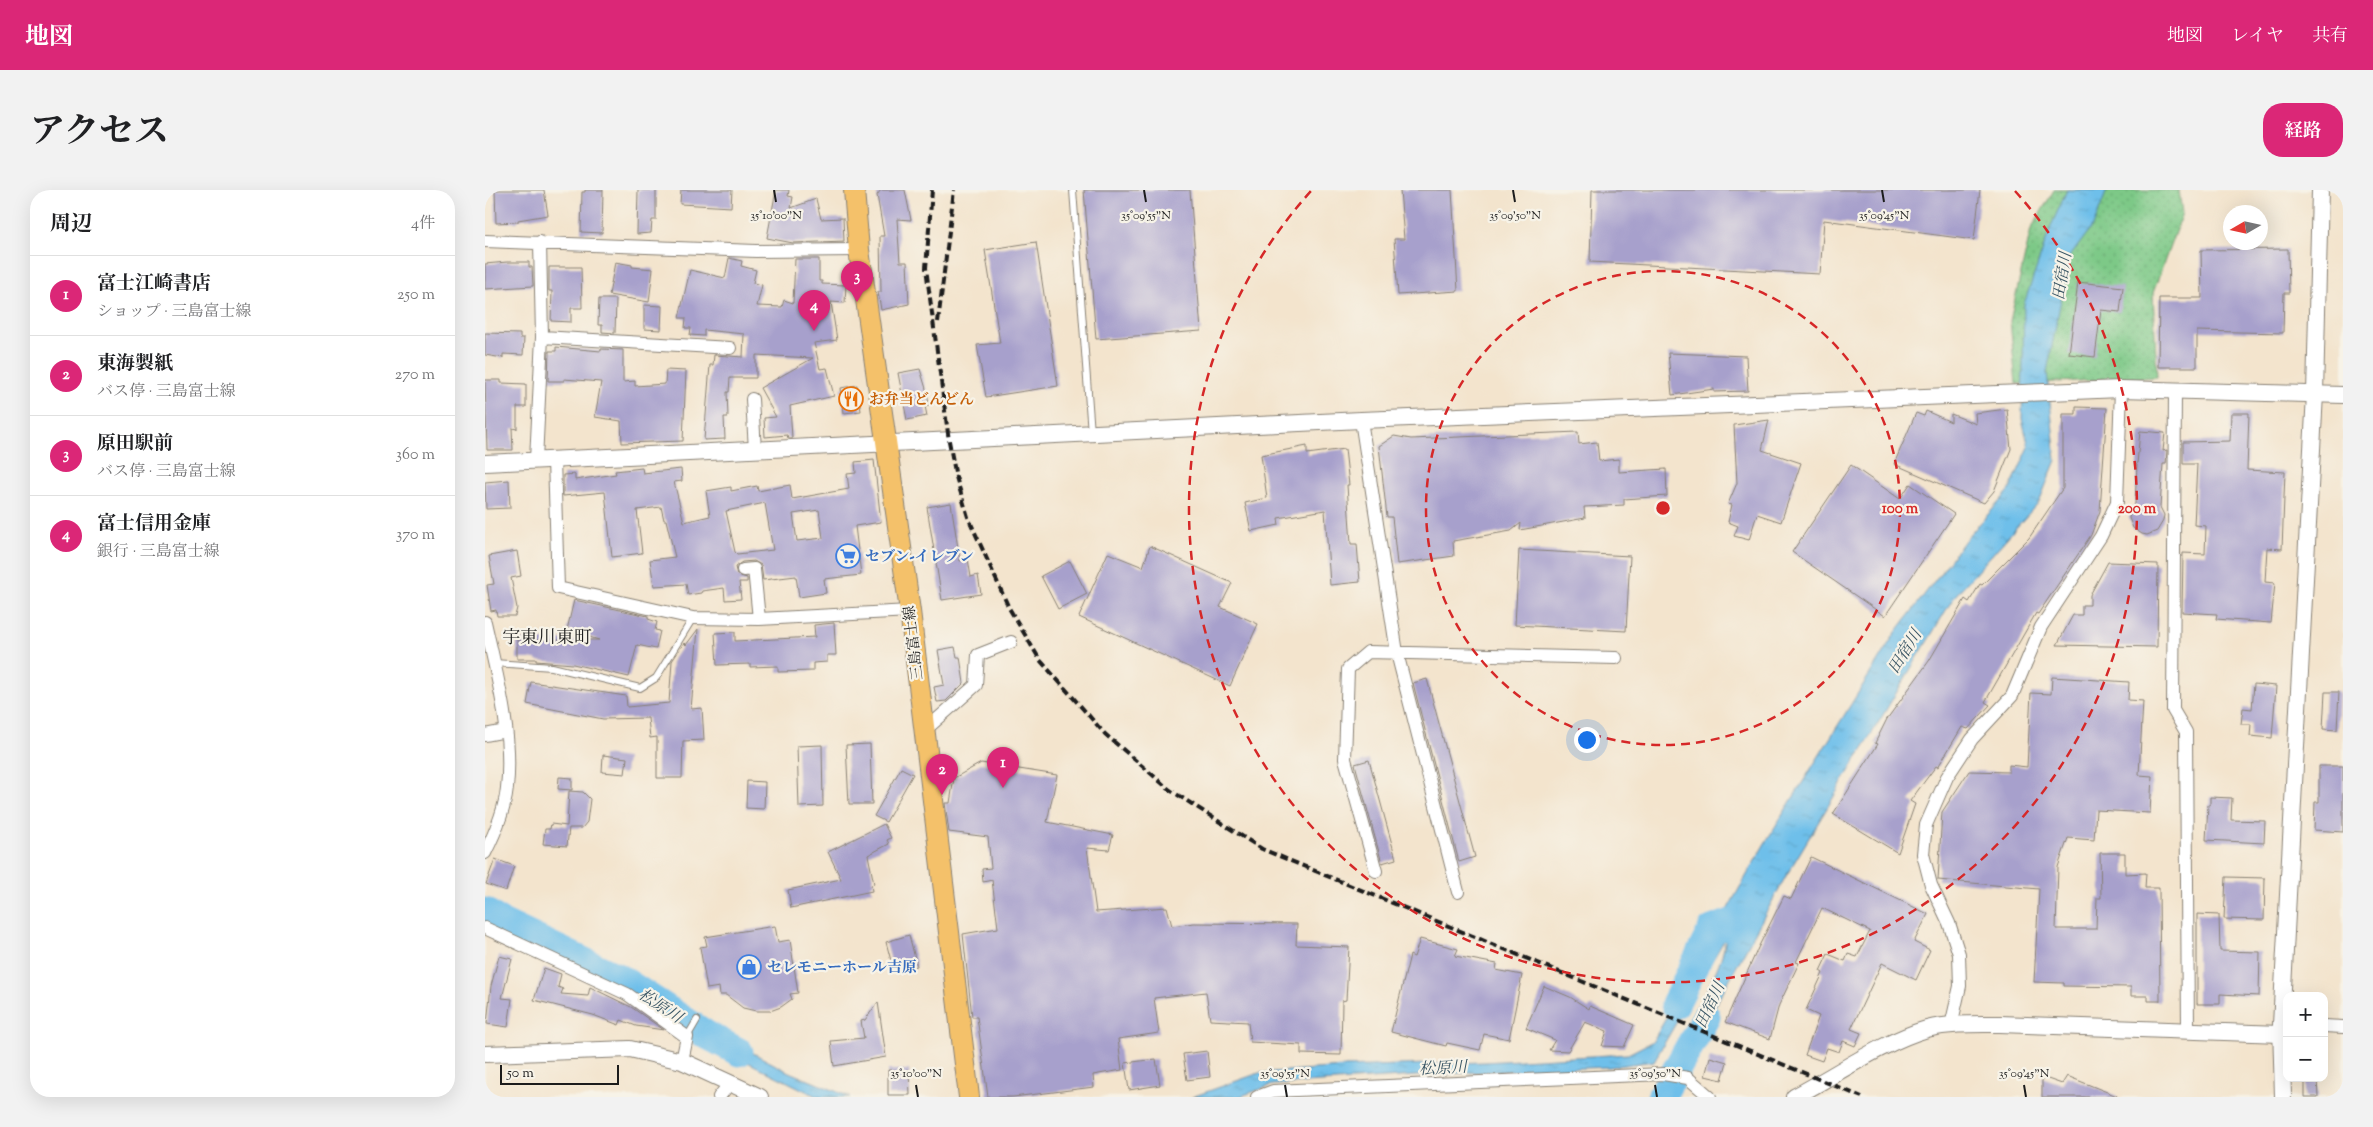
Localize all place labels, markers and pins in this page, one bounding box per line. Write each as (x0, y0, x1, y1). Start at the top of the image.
pin: 3 (841, 261, 873, 302)
pin: 4 (798, 290, 830, 331)
restaurant icon: お弁当どんどん (838, 386, 864, 412)
place label: お弁当どんどん (869, 390, 974, 411)
centre of rings (1654, 499, 1672, 517)
supermarket icon: セブン-イレブン (835, 543, 861, 569)
place label: セブン-イレブン (865, 547, 974, 568)
pin: 1 (987, 747, 1019, 788)
pin: 2 (926, 754, 958, 795)
shop icon: セレモニーホール吉原 (736, 954, 762, 980)
place label: セレモニーホール吉原 (767, 958, 917, 979)

